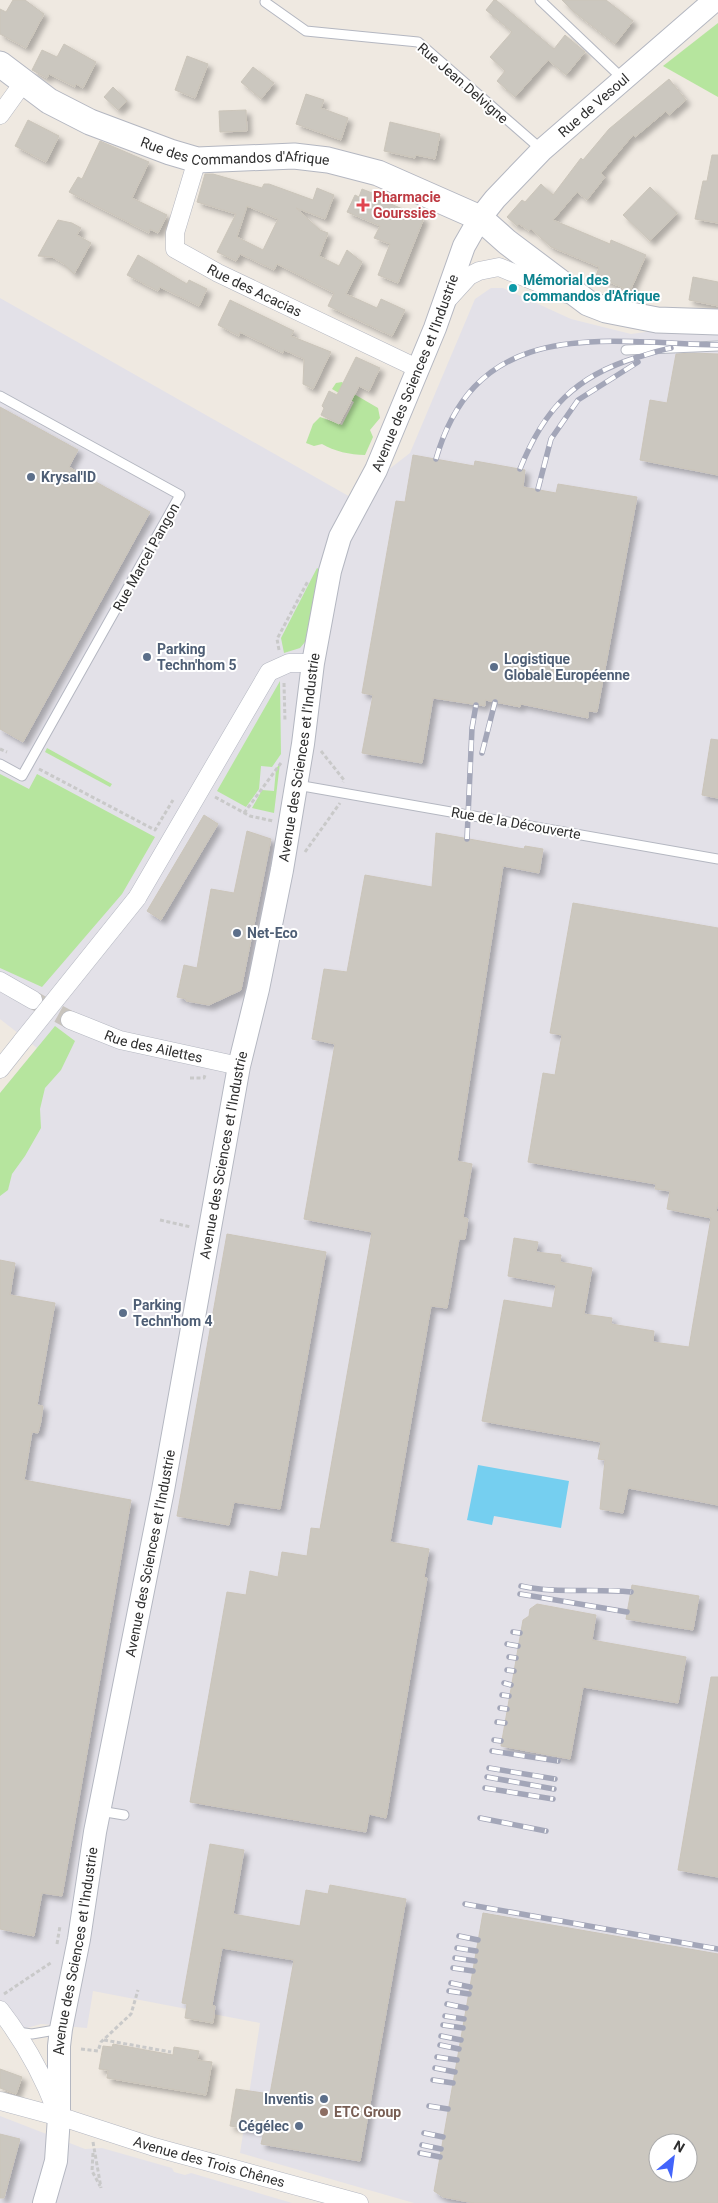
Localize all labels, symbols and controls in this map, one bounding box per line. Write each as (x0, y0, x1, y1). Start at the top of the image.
street label: Rue Jean Delvigne (415, 39, 511, 127)
street label: Rue de Vesoul (555, 70, 632, 140)
street label: Rue des Commandos d'Afrique (138, 134, 330, 169)
place label: Pharmacie Gourssies (373, 189, 441, 221)
marker: Pharmacie Gourssies (357, 199, 369, 211)
street label: Rue des Acacias (204, 261, 304, 320)
street label: Avenue des Sciences et l'Industrie (368, 272, 461, 474)
place label: Mémorial des commandos d'Afrique (523, 272, 661, 304)
marker: Mémorial des commandos d'Afrique (507, 282, 519, 294)
place label: Krysal'ID (41, 469, 96, 485)
marker: Krysal'ID (25, 471, 37, 483)
street label: Rue Marcel Pangon (110, 500, 182, 614)
place label: Parking Techn'hom 5 (157, 641, 237, 673)
marker: Parking Techn'hom 5 (141, 651, 153, 663)
place label: Logistique Globale Européenne (504, 651, 630, 683)
street label: Avenue des Sciences et l'Industrie (275, 652, 323, 863)
marker: Logistique Globale Européenne (488, 661, 500, 673)
street label: Rue de la Découverte (450, 804, 582, 842)
place label: Net-Eco (247, 925, 298, 941)
marker: Net-Eco (231, 927, 243, 939)
street label: Rue des Ailettes (102, 1027, 204, 1066)
street label: Avenue des Sciences et l'Industrie (197, 1049, 250, 1260)
place label: Parking Techn'hom 4 (133, 1297, 213, 1329)
marker: Parking Techn'hom 4 (117, 1307, 129, 1319)
street label: Avenue des Sciences et l'Industrie (122, 1448, 178, 1658)
street label: Avenue des Sciences et l'Industrie (51, 1846, 101, 2055)
place label: Inventis (264, 2091, 314, 2107)
marker: Inventis (318, 2093, 330, 2105)
place label: ETC Group (334, 2104, 401, 2120)
marker: ETC Group (318, 2106, 330, 2118)
place label: Cégélec (238, 2118, 289, 2134)
marker: Cégélec (293, 2120, 305, 2132)
street label: Avenue des Trois Chênes (132, 2133, 287, 2190)
north arrow (648, 2133, 698, 2183)
text: N (671, 2137, 688, 2156)

